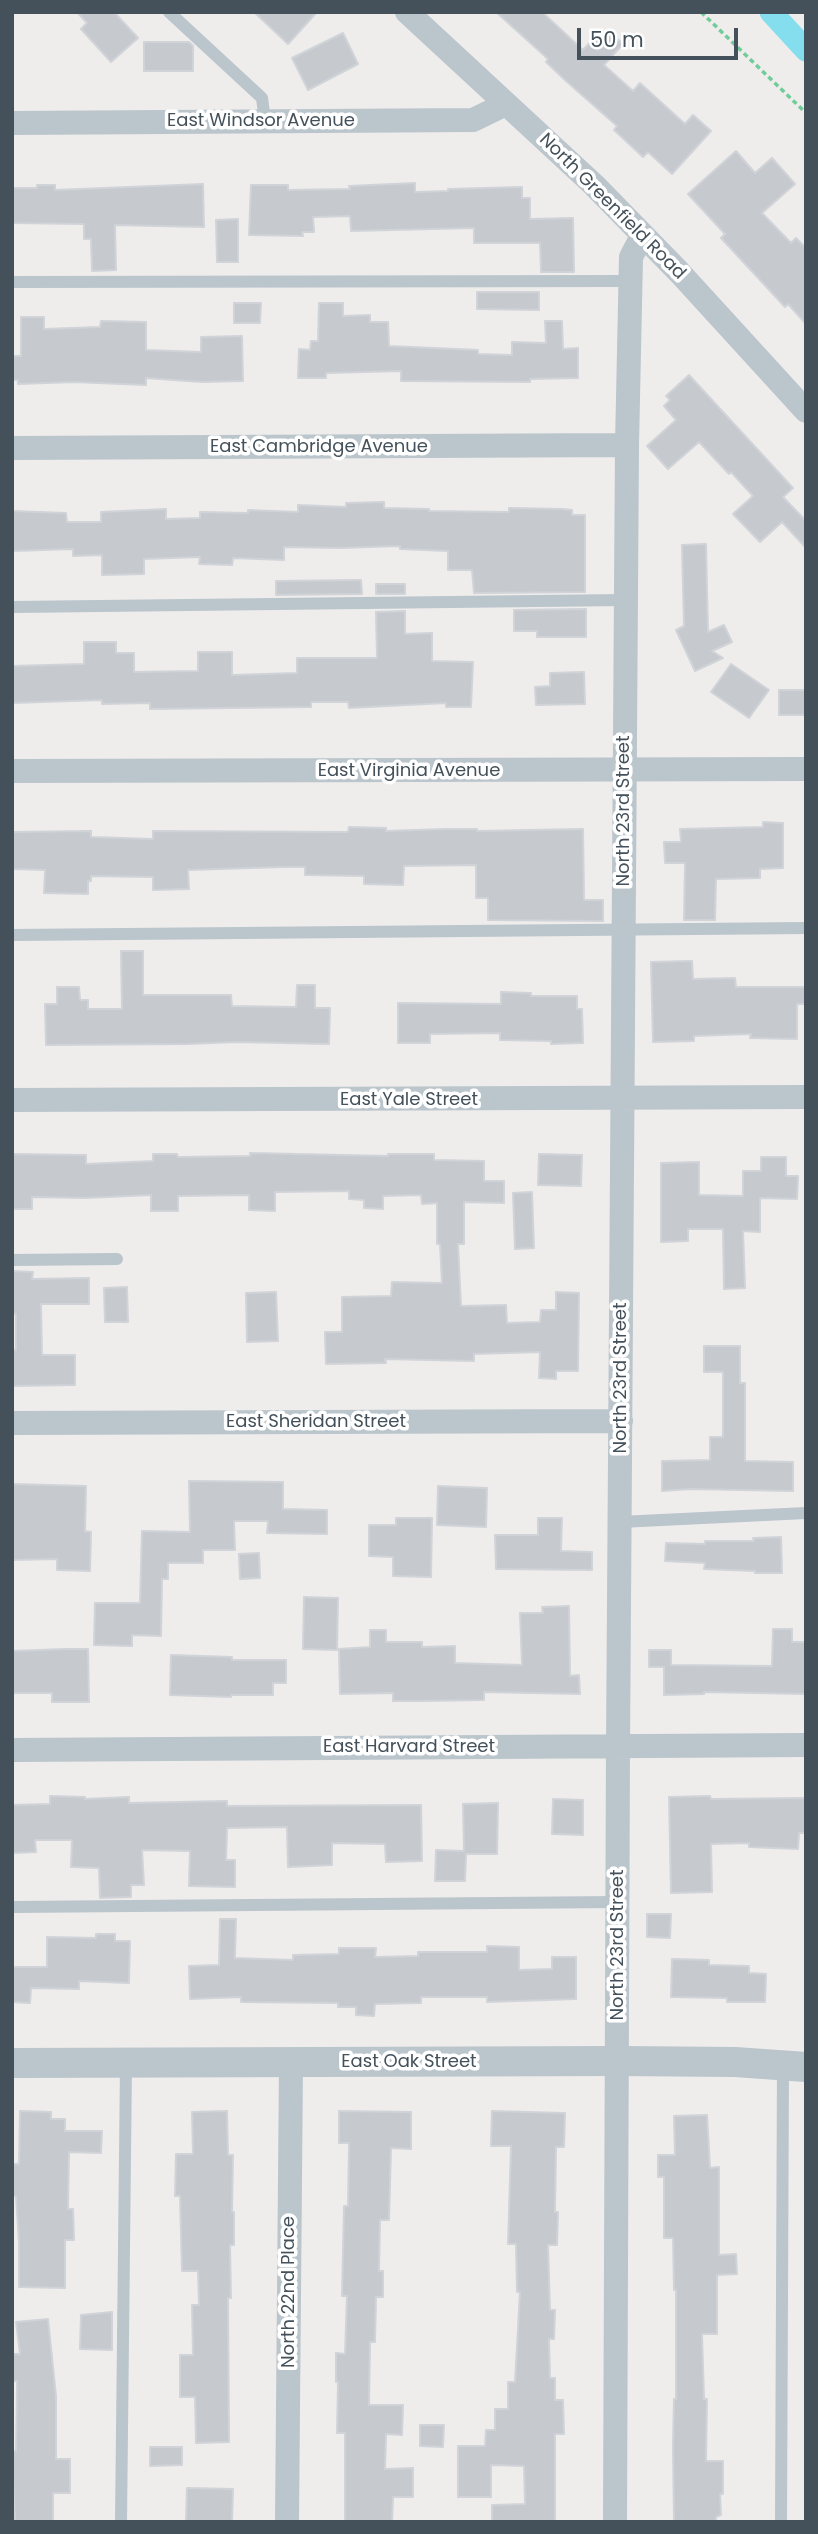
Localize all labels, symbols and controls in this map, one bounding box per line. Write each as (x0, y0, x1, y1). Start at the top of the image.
scale bar (580, 14, 741, 58)
text: 50 m (590, 25, 644, 54)
street label: East Windsor Avenue (167, 110, 355, 132)
street label: North Greenfield Road (534, 129, 690, 285)
street label: East Cambridge Avenue (210, 436, 428, 458)
street label: North 23rd Street (613, 735, 635, 887)
street label: East Virginia Avenue (318, 760, 500, 782)
street label: East Yale Street (340, 1089, 478, 1111)
street label: North 23rd Street (610, 1302, 632, 1454)
street label: East Sheridan Street (226, 1411, 406, 1433)
street label: East Harvard Street (323, 1736, 495, 1758)
street label: North 23rd Street (607, 1869, 629, 2021)
street label: East Oak Street (341, 2051, 477, 2073)
street label: North 22nd Place (278, 2216, 300, 2368)

